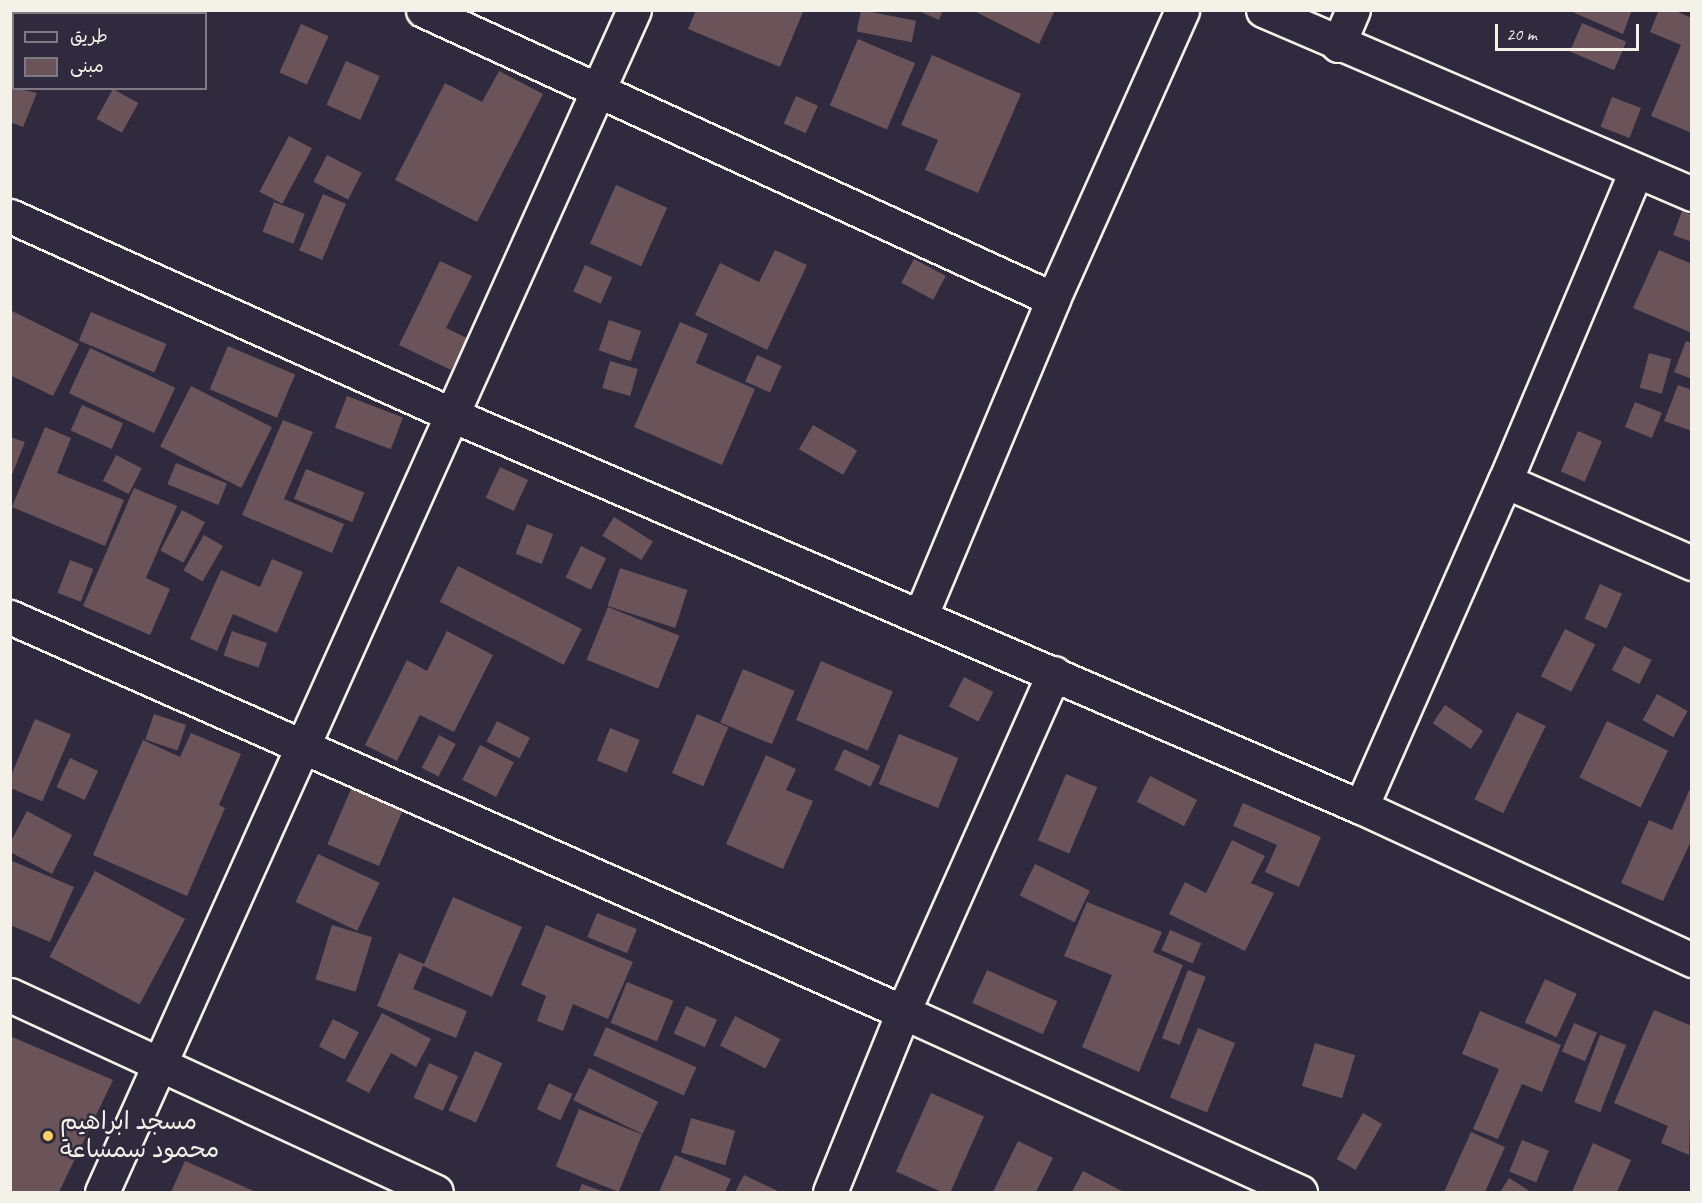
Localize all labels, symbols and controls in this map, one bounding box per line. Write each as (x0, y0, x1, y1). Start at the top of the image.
legend (12, 12, 207, 90)
scale bar (1498, 12, 1642, 50)
text: 20 m (1506, 23, 1537, 45)
text: طريق (70, 25, 108, 47)
text: مبنى (70, 55, 104, 77)
place label: مسجد ابراهيم محمود سمساعة (60, 1108, 219, 1164)
marker: مسجد ابراهيم محمود سمساعة (41, 1129, 55, 1143)

